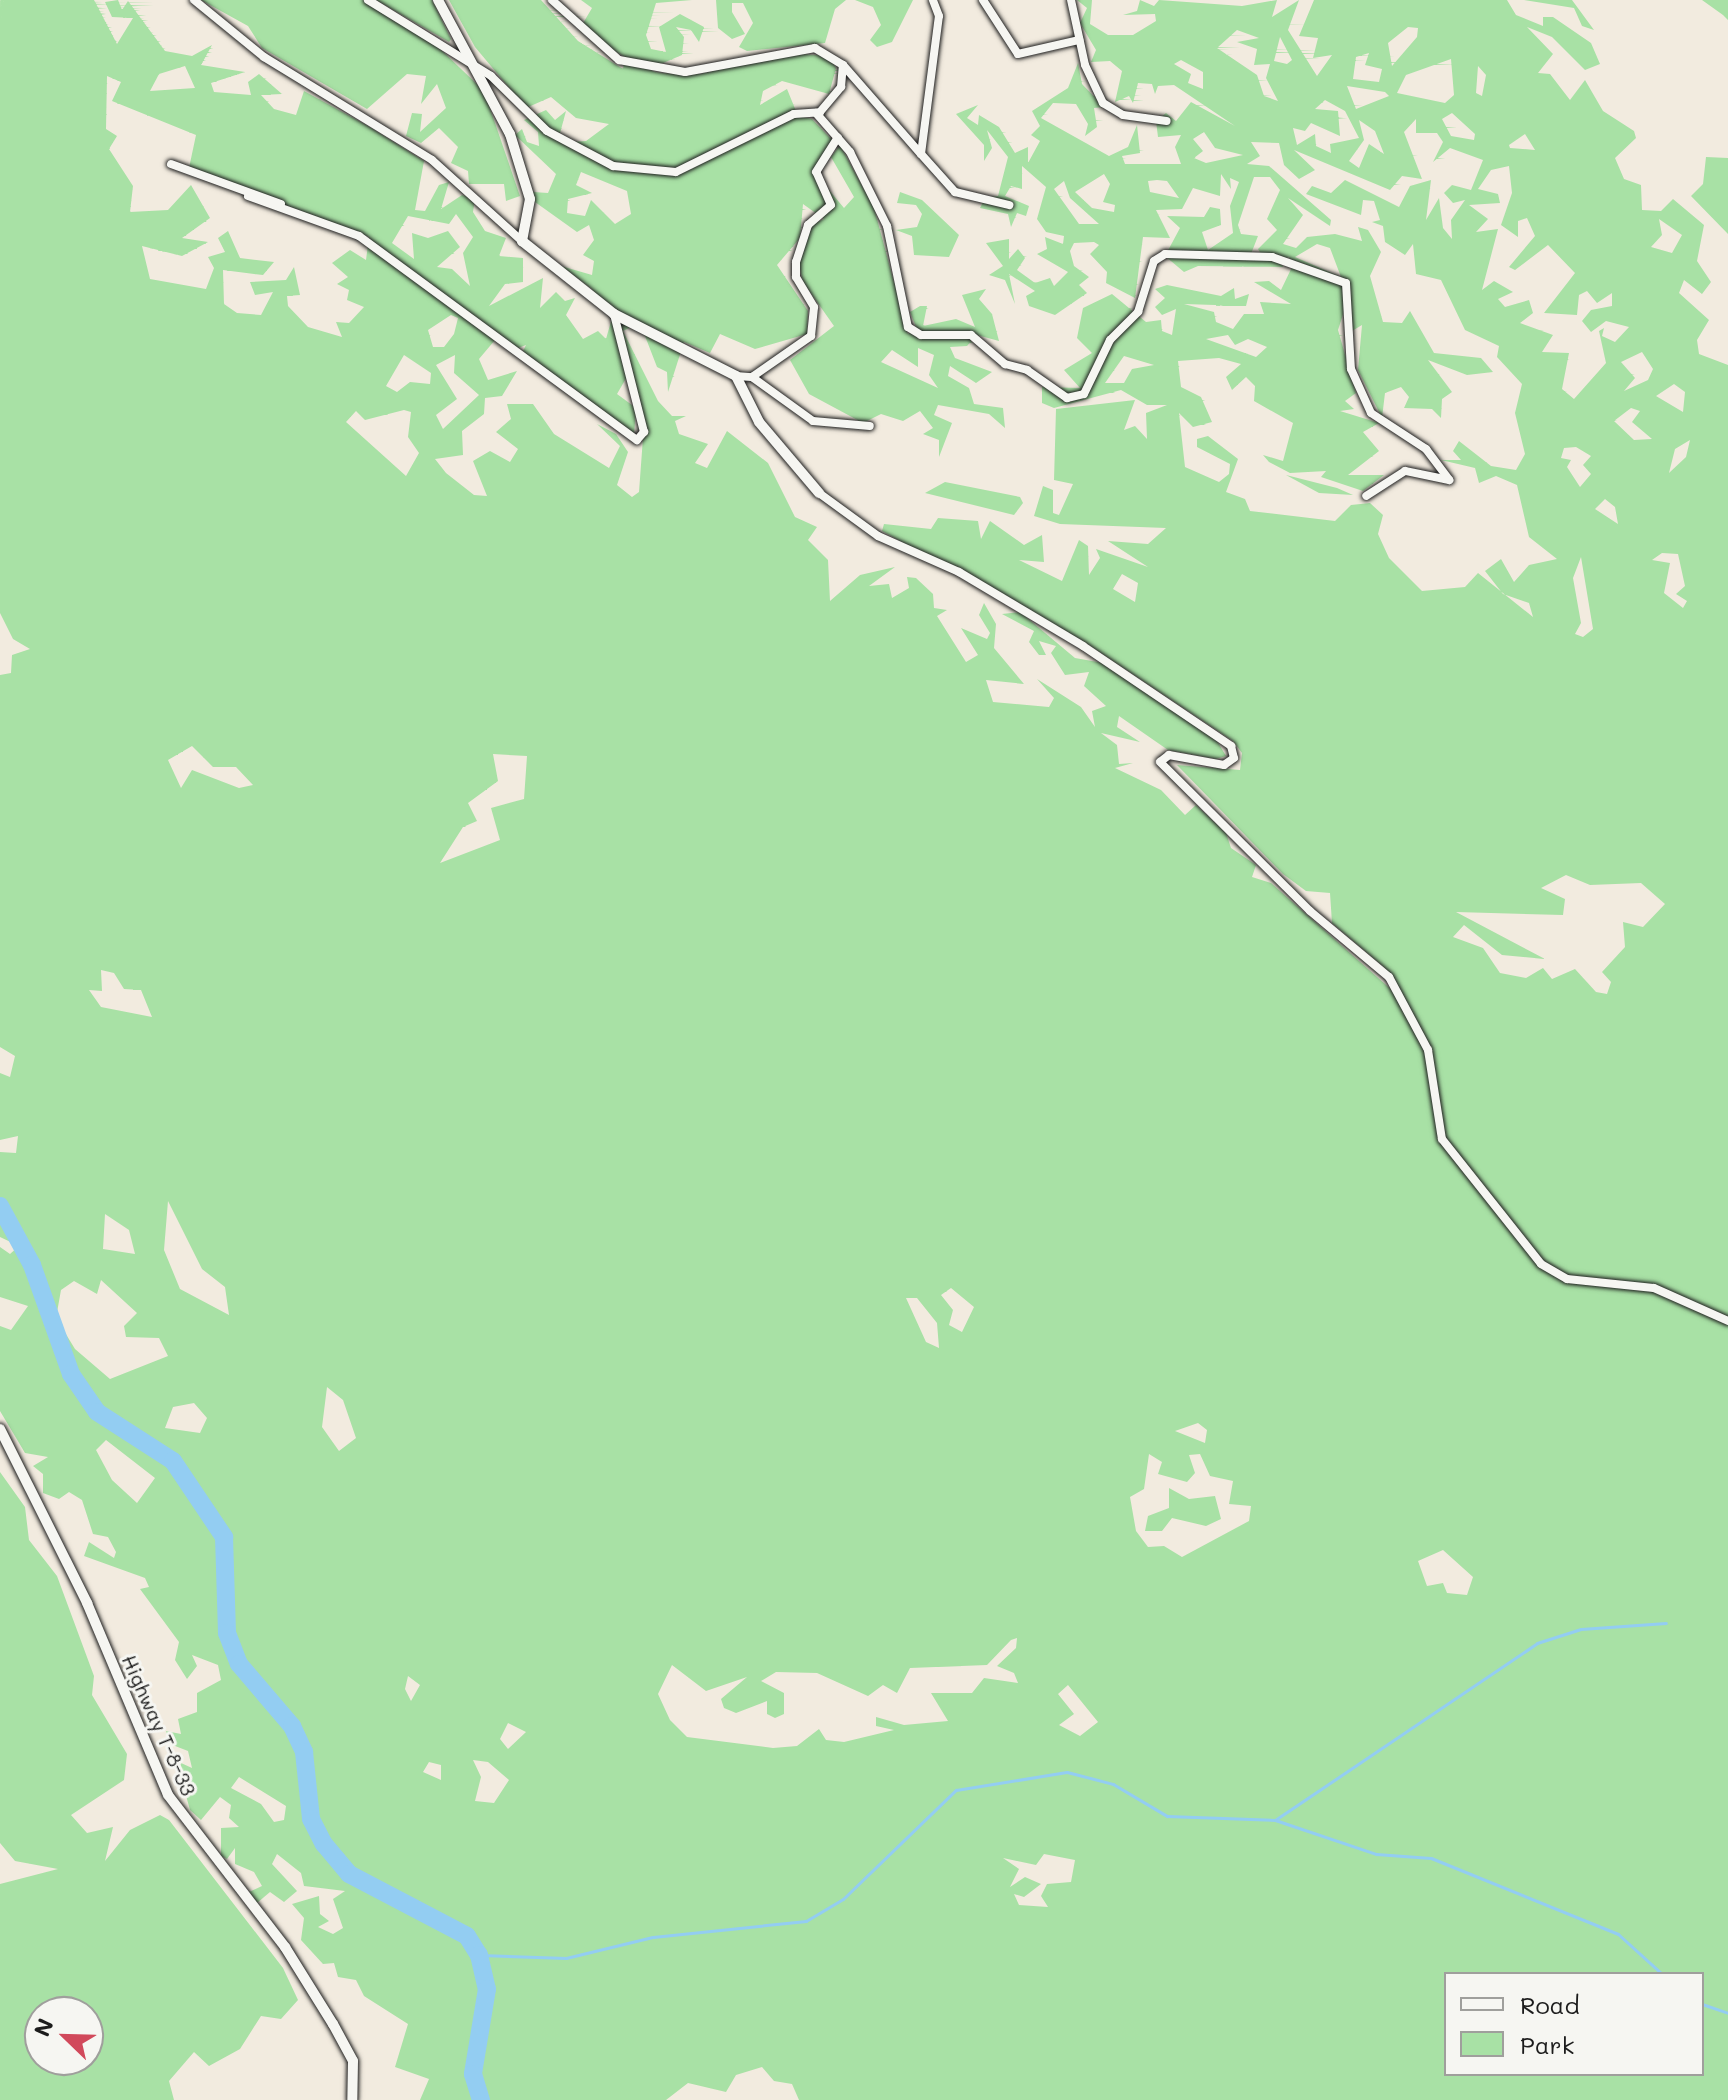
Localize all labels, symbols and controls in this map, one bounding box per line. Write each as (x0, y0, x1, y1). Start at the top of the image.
street label: Highway T-8-33 (117, 1651, 201, 1799)
legend (1444, 1972, 1704, 2076)
text: Road (1520, 1989, 1580, 2020)
north arrow (24, 1996, 104, 2076)
text: N (27, 2014, 60, 2041)
text: Park (1520, 2029, 1574, 2060)

